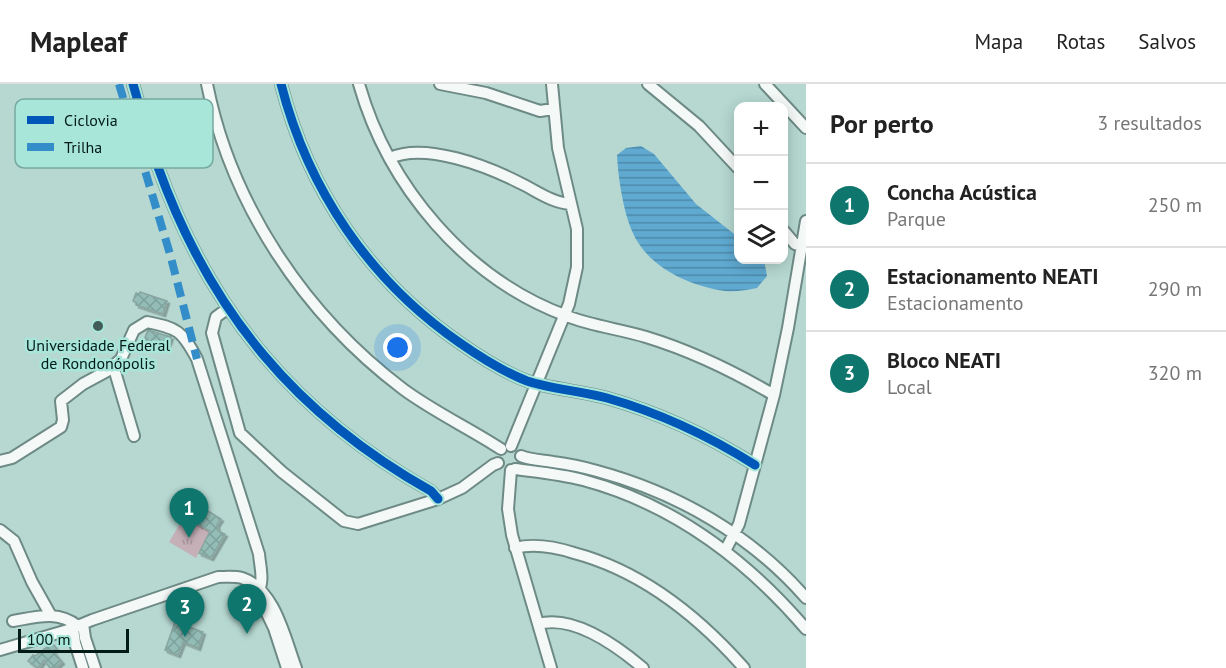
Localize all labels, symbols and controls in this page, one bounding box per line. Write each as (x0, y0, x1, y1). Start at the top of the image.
text: Mapleaf (30, 23, 127, 60)
text: Mapa (974, 28, 1023, 55)
text: Rotas (1056, 28, 1105, 55)
text: Salvos (1138, 28, 1196, 55)
legend (15, 99, 213, 168)
map controls (734, 102, 788, 264)
button: + (734, 102, 788, 156)
text: Por perto (830, 107, 934, 140)
text: Ciclovia (64, 110, 118, 130)
text: 3 resultados (1097, 110, 1202, 136)
text: Trilha (64, 137, 102, 157)
button: − (734, 156, 788, 210)
text: Concha Acústica (887, 178, 1037, 206)
text: 1 (844, 192, 855, 218)
text: 250 m (1148, 192, 1202, 218)
text: Parque (887, 206, 946, 232)
button: layers (734, 210, 788, 264)
text: Estacionamento NEATI (887, 262, 1099, 290)
text: 2 (844, 276, 855, 302)
text: 290 m (1148, 276, 1202, 302)
text: Estacionamento (887, 290, 1023, 316)
marker: Universidade Federal de Rondonópolis (91, 319, 105, 333)
your location (383, 333, 412, 362)
place label: Universidade Federal de Rondonópolis (26, 335, 170, 373)
text: Bloco NEATI (887, 346, 1001, 374)
text: 3 (844, 360, 855, 386)
text: 320 m (1148, 360, 1202, 386)
text: Local (887, 374, 932, 400)
pin: 1 (170, 488, 208, 538)
pin: 2 (228, 584, 266, 634)
pin: 3 (166, 588, 204, 637)
scale bar (18, 626, 129, 654)
text: 100 m (27, 629, 70, 649)

